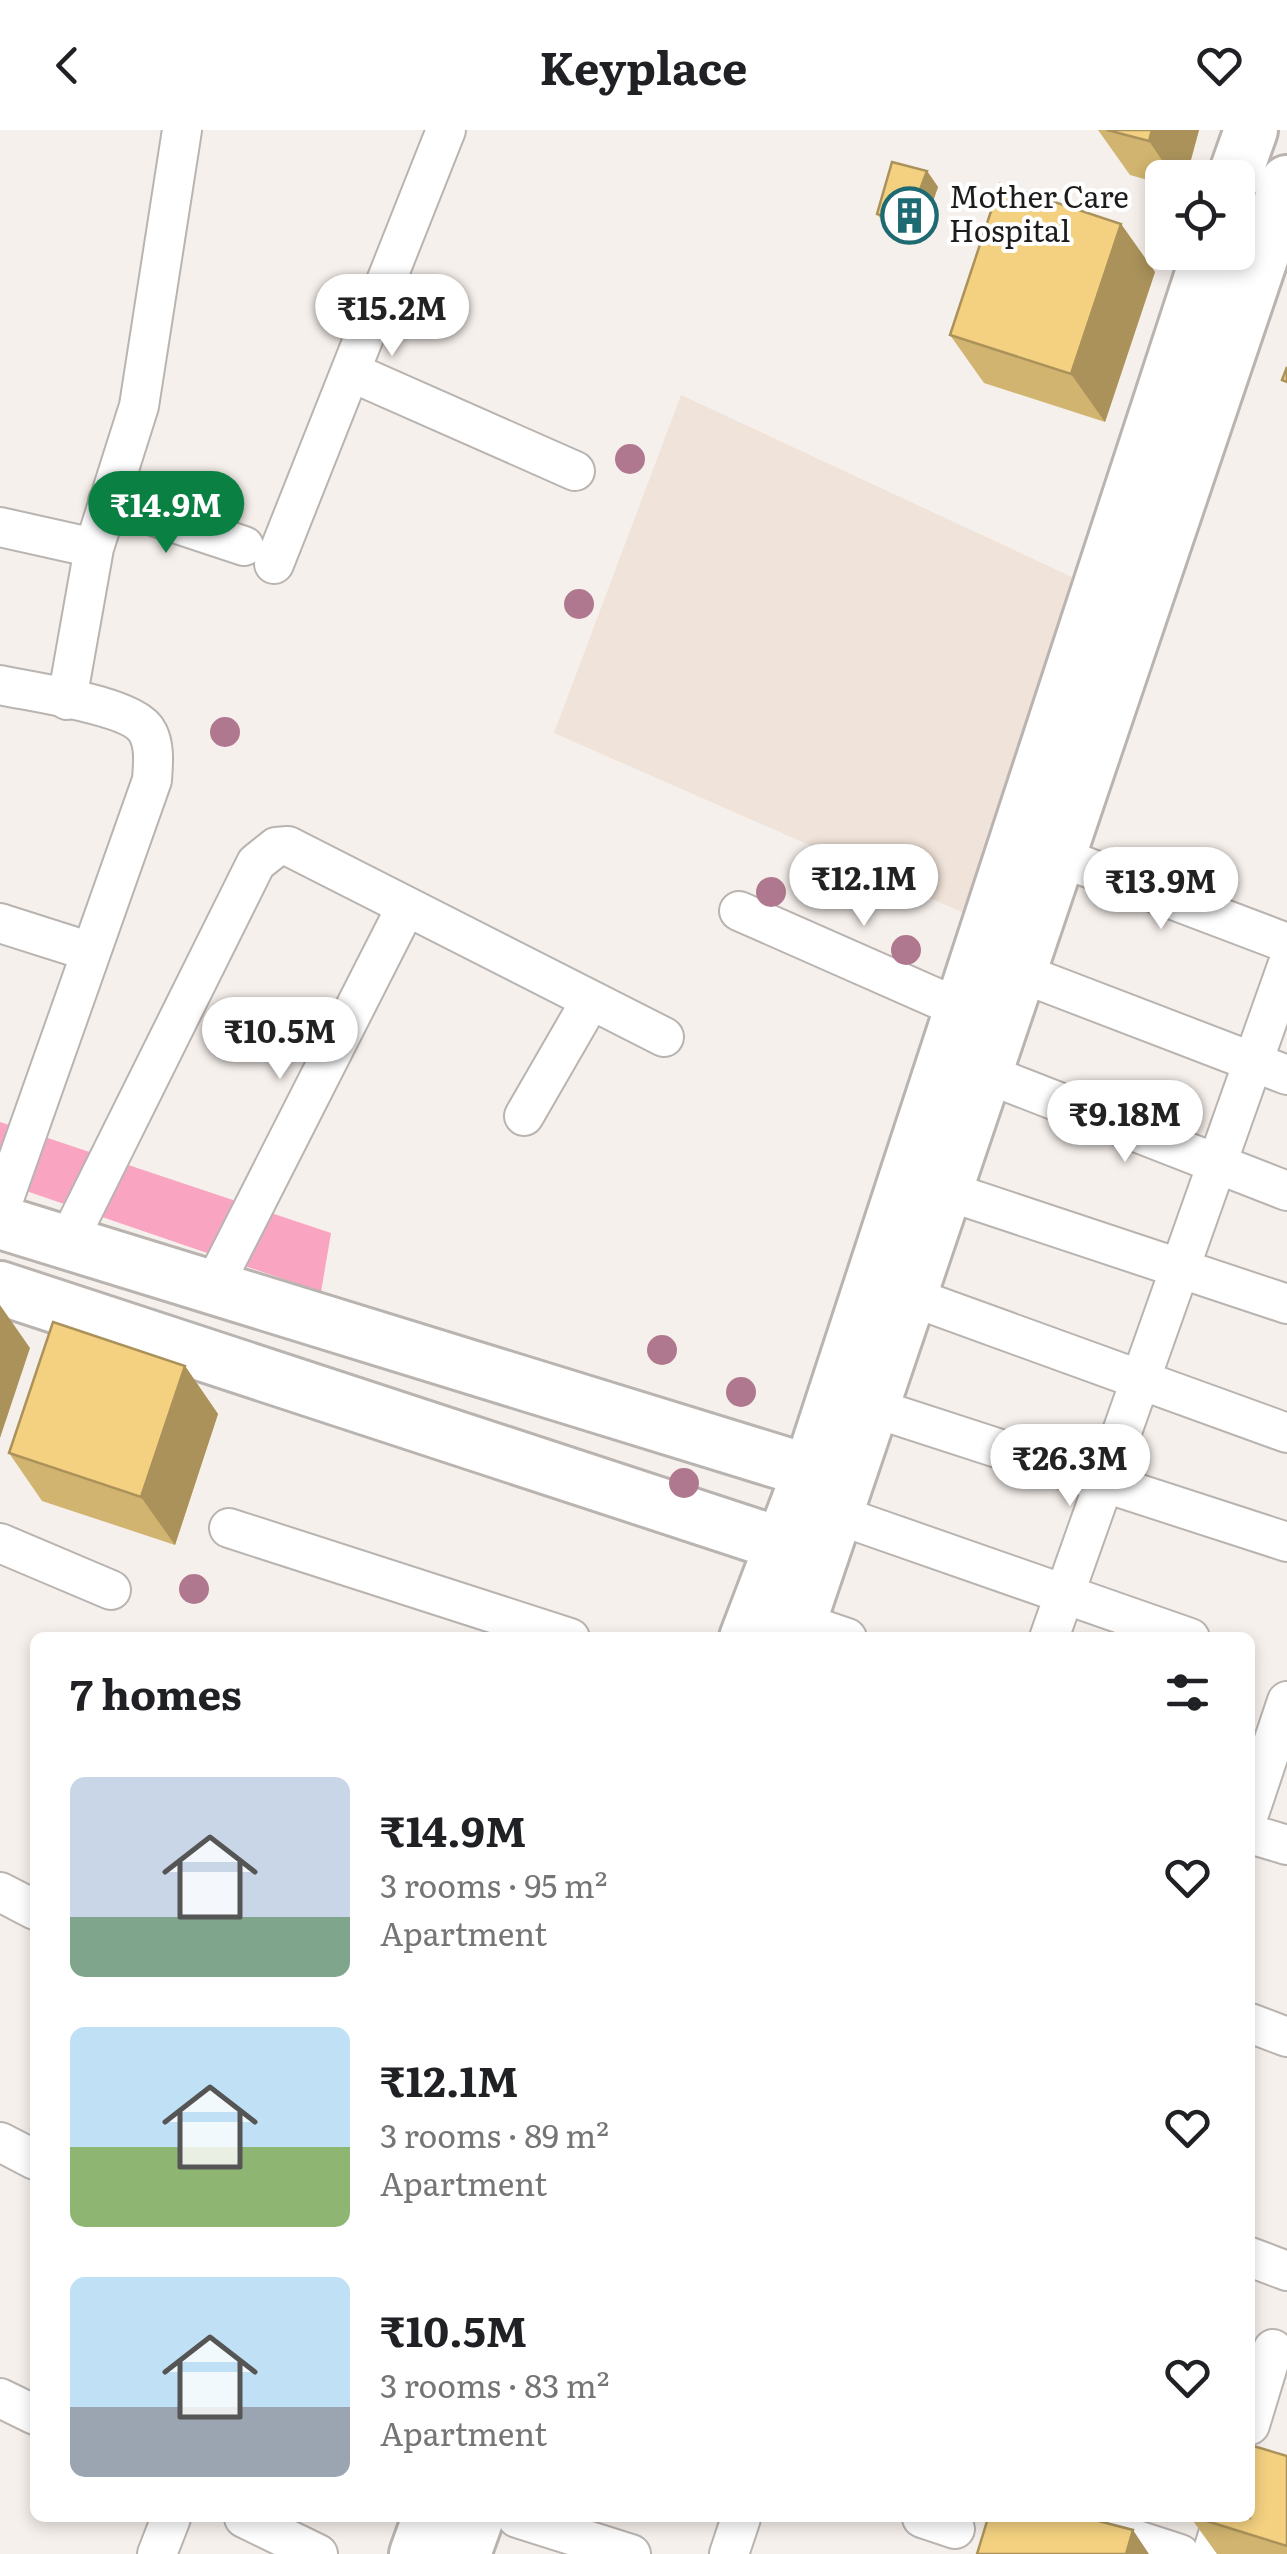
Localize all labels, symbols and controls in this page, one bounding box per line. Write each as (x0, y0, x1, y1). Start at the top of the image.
text: Keyplace (539, 32, 748, 99)
icon: back (40, 38, 95, 93)
icon: heart (1192, 38, 1247, 93)
map controls (1145, 160, 1255, 270)
button: locate (1145, 160, 1255, 270)
place label: Mother Care Hospital (949, 173, 1129, 251)
building icon: Mother Care Hospital (880, 185, 940, 245)
pin: ₹15.2M (311, 274, 473, 359)
text: ₹15.2M (337, 282, 447, 330)
pin: ₹14.9M (85, 471, 247, 556)
text: ₹14.9M (110, 479, 222, 527)
pin: ₹12.1M (783, 844, 945, 929)
pin: ₹13.9M (1080, 847, 1242, 932)
text: ₹12.1M (811, 852, 917, 900)
text: ₹13.9M (1105, 855, 1217, 903)
pin: ₹10.5M (199, 997, 361, 1082)
text: ₹10.5M (224, 1005, 336, 1053)
pin: ₹9.18M (1044, 1080, 1206, 1165)
text: ₹9.18M (1069, 1088, 1181, 1136)
pin: ₹26.3M (989, 1424, 1151, 1509)
text: ₹26.3M (1012, 1432, 1128, 1480)
text: 7 homes (70, 1661, 242, 1723)
icon: filters (1160, 1665, 1215, 1720)
text: ₹14.9M (380, 1798, 526, 1860)
icon: home (150, 1817, 270, 1937)
icon: heart (1160, 1850, 1215, 1905)
text: 3 rooms · 95 m² (380, 1860, 608, 1908)
text: Apartment (380, 1908, 547, 1956)
text: ₹12.1M (380, 2048, 518, 2110)
icon: home (150, 2067, 270, 2187)
icon: heart (1160, 2100, 1215, 2155)
text: 3 rooms · 89 m² (380, 2110, 609, 2158)
text: Apartment (380, 2158, 547, 2206)
text: ₹10.5M (380, 2298, 527, 2360)
icon: home (150, 2317, 270, 2437)
icon: heart (1160, 2350, 1215, 2405)
text: 3 rooms · 83 m² (380, 2360, 610, 2408)
text: Apartment (380, 2408, 547, 2456)

